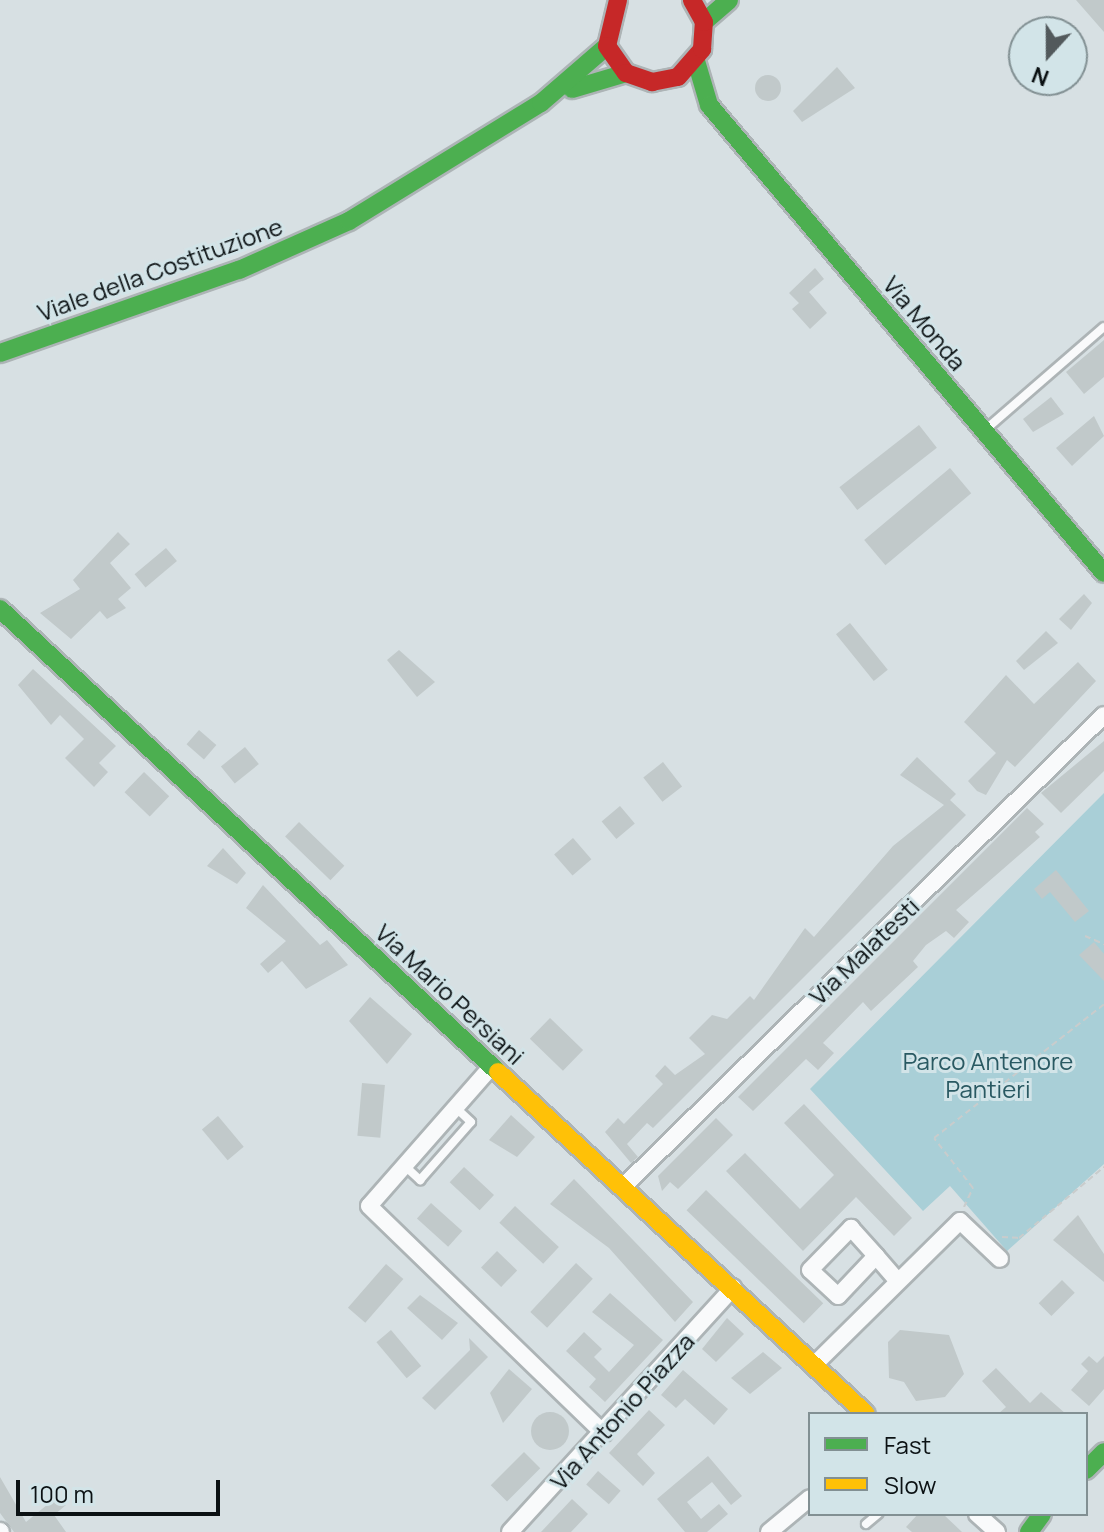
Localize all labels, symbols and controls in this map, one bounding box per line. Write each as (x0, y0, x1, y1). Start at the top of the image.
north arrow (1008, 16, 1088, 96)
text: N (1027, 60, 1053, 93)
street label: Viale della Costituzione (34, 211, 286, 327)
street label: Via Monda (877, 270, 973, 376)
street label: Via Malatesti (803, 892, 925, 1010)
street label: Via Mario Persiani (370, 918, 530, 1070)
park label: Parco Antenore Pantieri (903, 1047, 1073, 1103)
street label: Via Antonio Piazza (544, 1327, 700, 1495)
legend (808, 1412, 1088, 1516)
text: Fast (884, 1428, 931, 1461)
scale bar (20, 1464, 224, 1514)
text: Slow (884, 1468, 937, 1501)
text: 100 m (30, 1477, 94, 1510)

